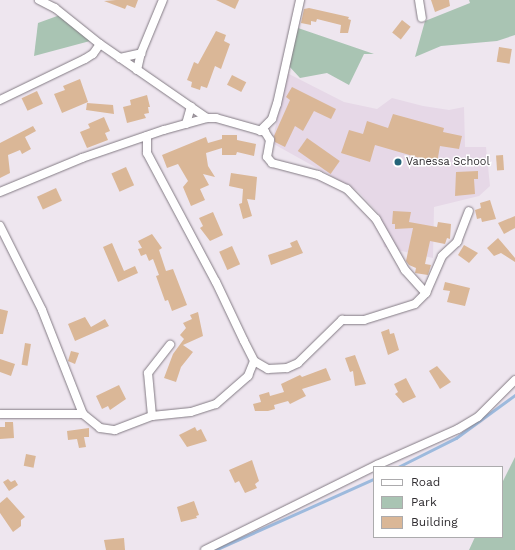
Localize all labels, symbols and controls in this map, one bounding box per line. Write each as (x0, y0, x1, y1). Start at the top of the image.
place label: Vanessa School (406, 155, 490, 169)
marker: Vanessa School (393, 157, 403, 167)
legend (373, 466, 503, 538)
text: Road (411, 475, 440, 489)
text: Park (411, 495, 437, 509)
text: Building (411, 515, 458, 529)

